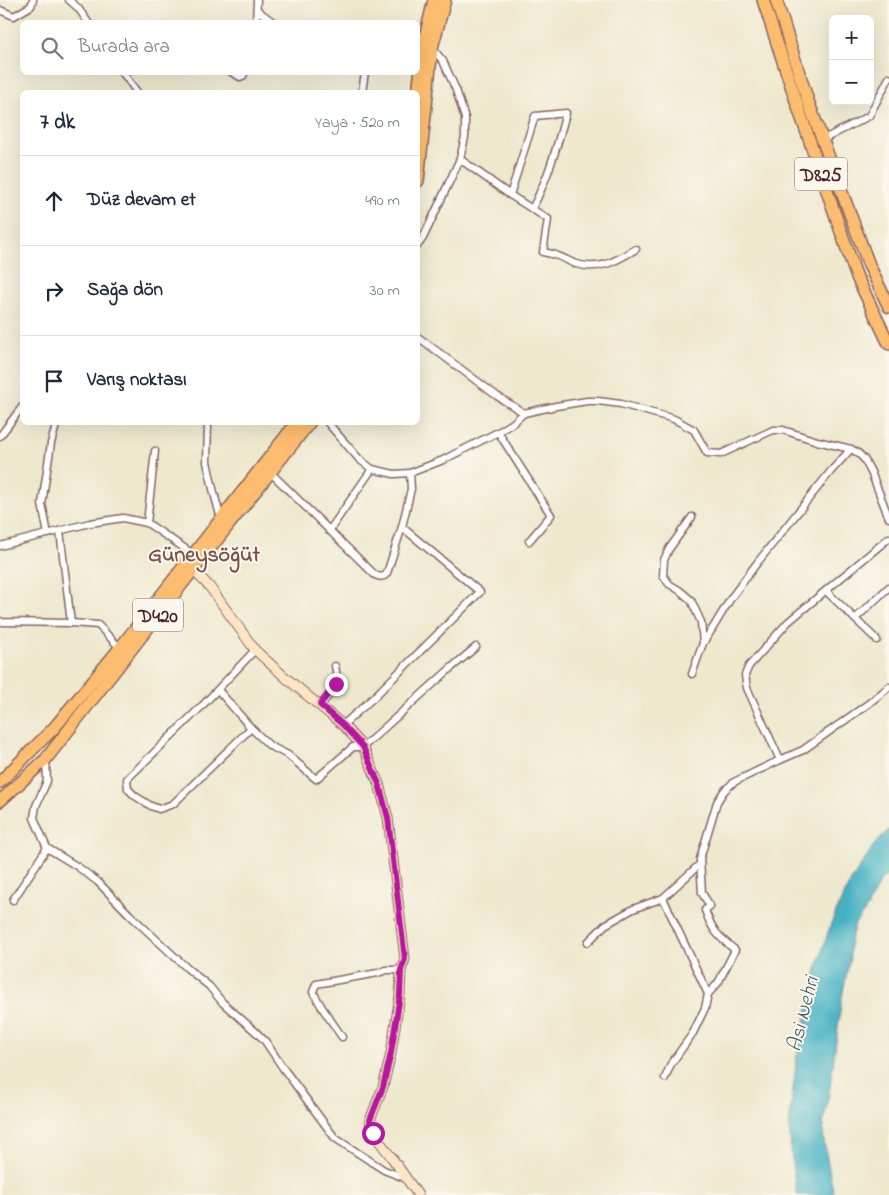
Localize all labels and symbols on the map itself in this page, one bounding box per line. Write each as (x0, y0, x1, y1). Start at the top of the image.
road number: D825 (795, 157, 847, 190)
district label: Güneysöğüt (148, 540, 260, 573)
road number: D420 (133, 598, 183, 632)
route end (325, 673, 348, 696)
water label: Asi Nehri (780, 972, 828, 1055)
route start (362, 1122, 385, 1145)

